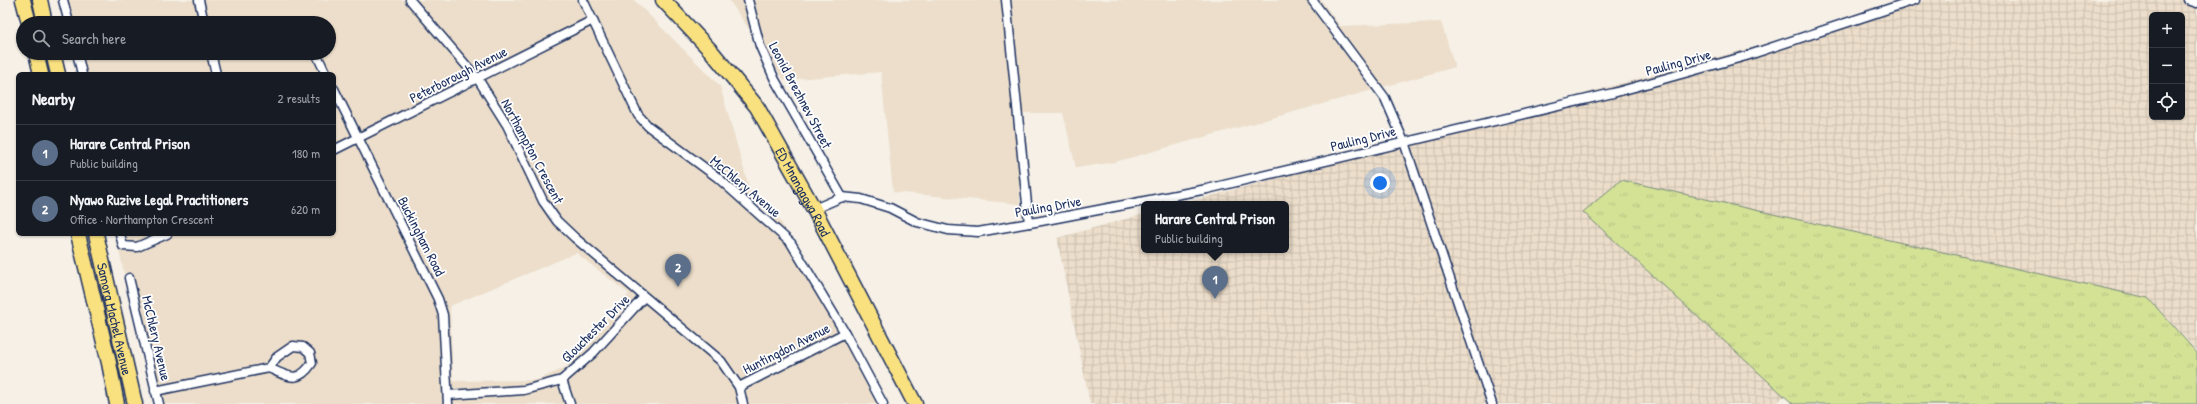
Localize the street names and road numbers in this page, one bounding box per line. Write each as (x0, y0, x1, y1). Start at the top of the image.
street label: Leonid Brezhnev Street (765, 39, 837, 152)
street label: Peterborough Avenue (406, 41, 511, 108)
street label: Pauling Drive (1643, 44, 1713, 81)
street label: Northampton Crescent (496, 95, 569, 207)
street label: Pauling Drive (1328, 121, 1398, 156)
street label: ED Mnangagwa Road (772, 143, 836, 240)
street label: McChlery Avenue (706, 151, 786, 222)
street label: Pauling Drive (1013, 191, 1083, 222)
street label: Buckingham Road (393, 193, 450, 280)
street label: Samora Machel Avenue (93, 261, 138, 377)
street label: Glouchester Drive (557, 289, 634, 366)
street label: McChlery Avenue (137, 294, 176, 383)
street label: Huntingdon Avenue (739, 318, 834, 379)

